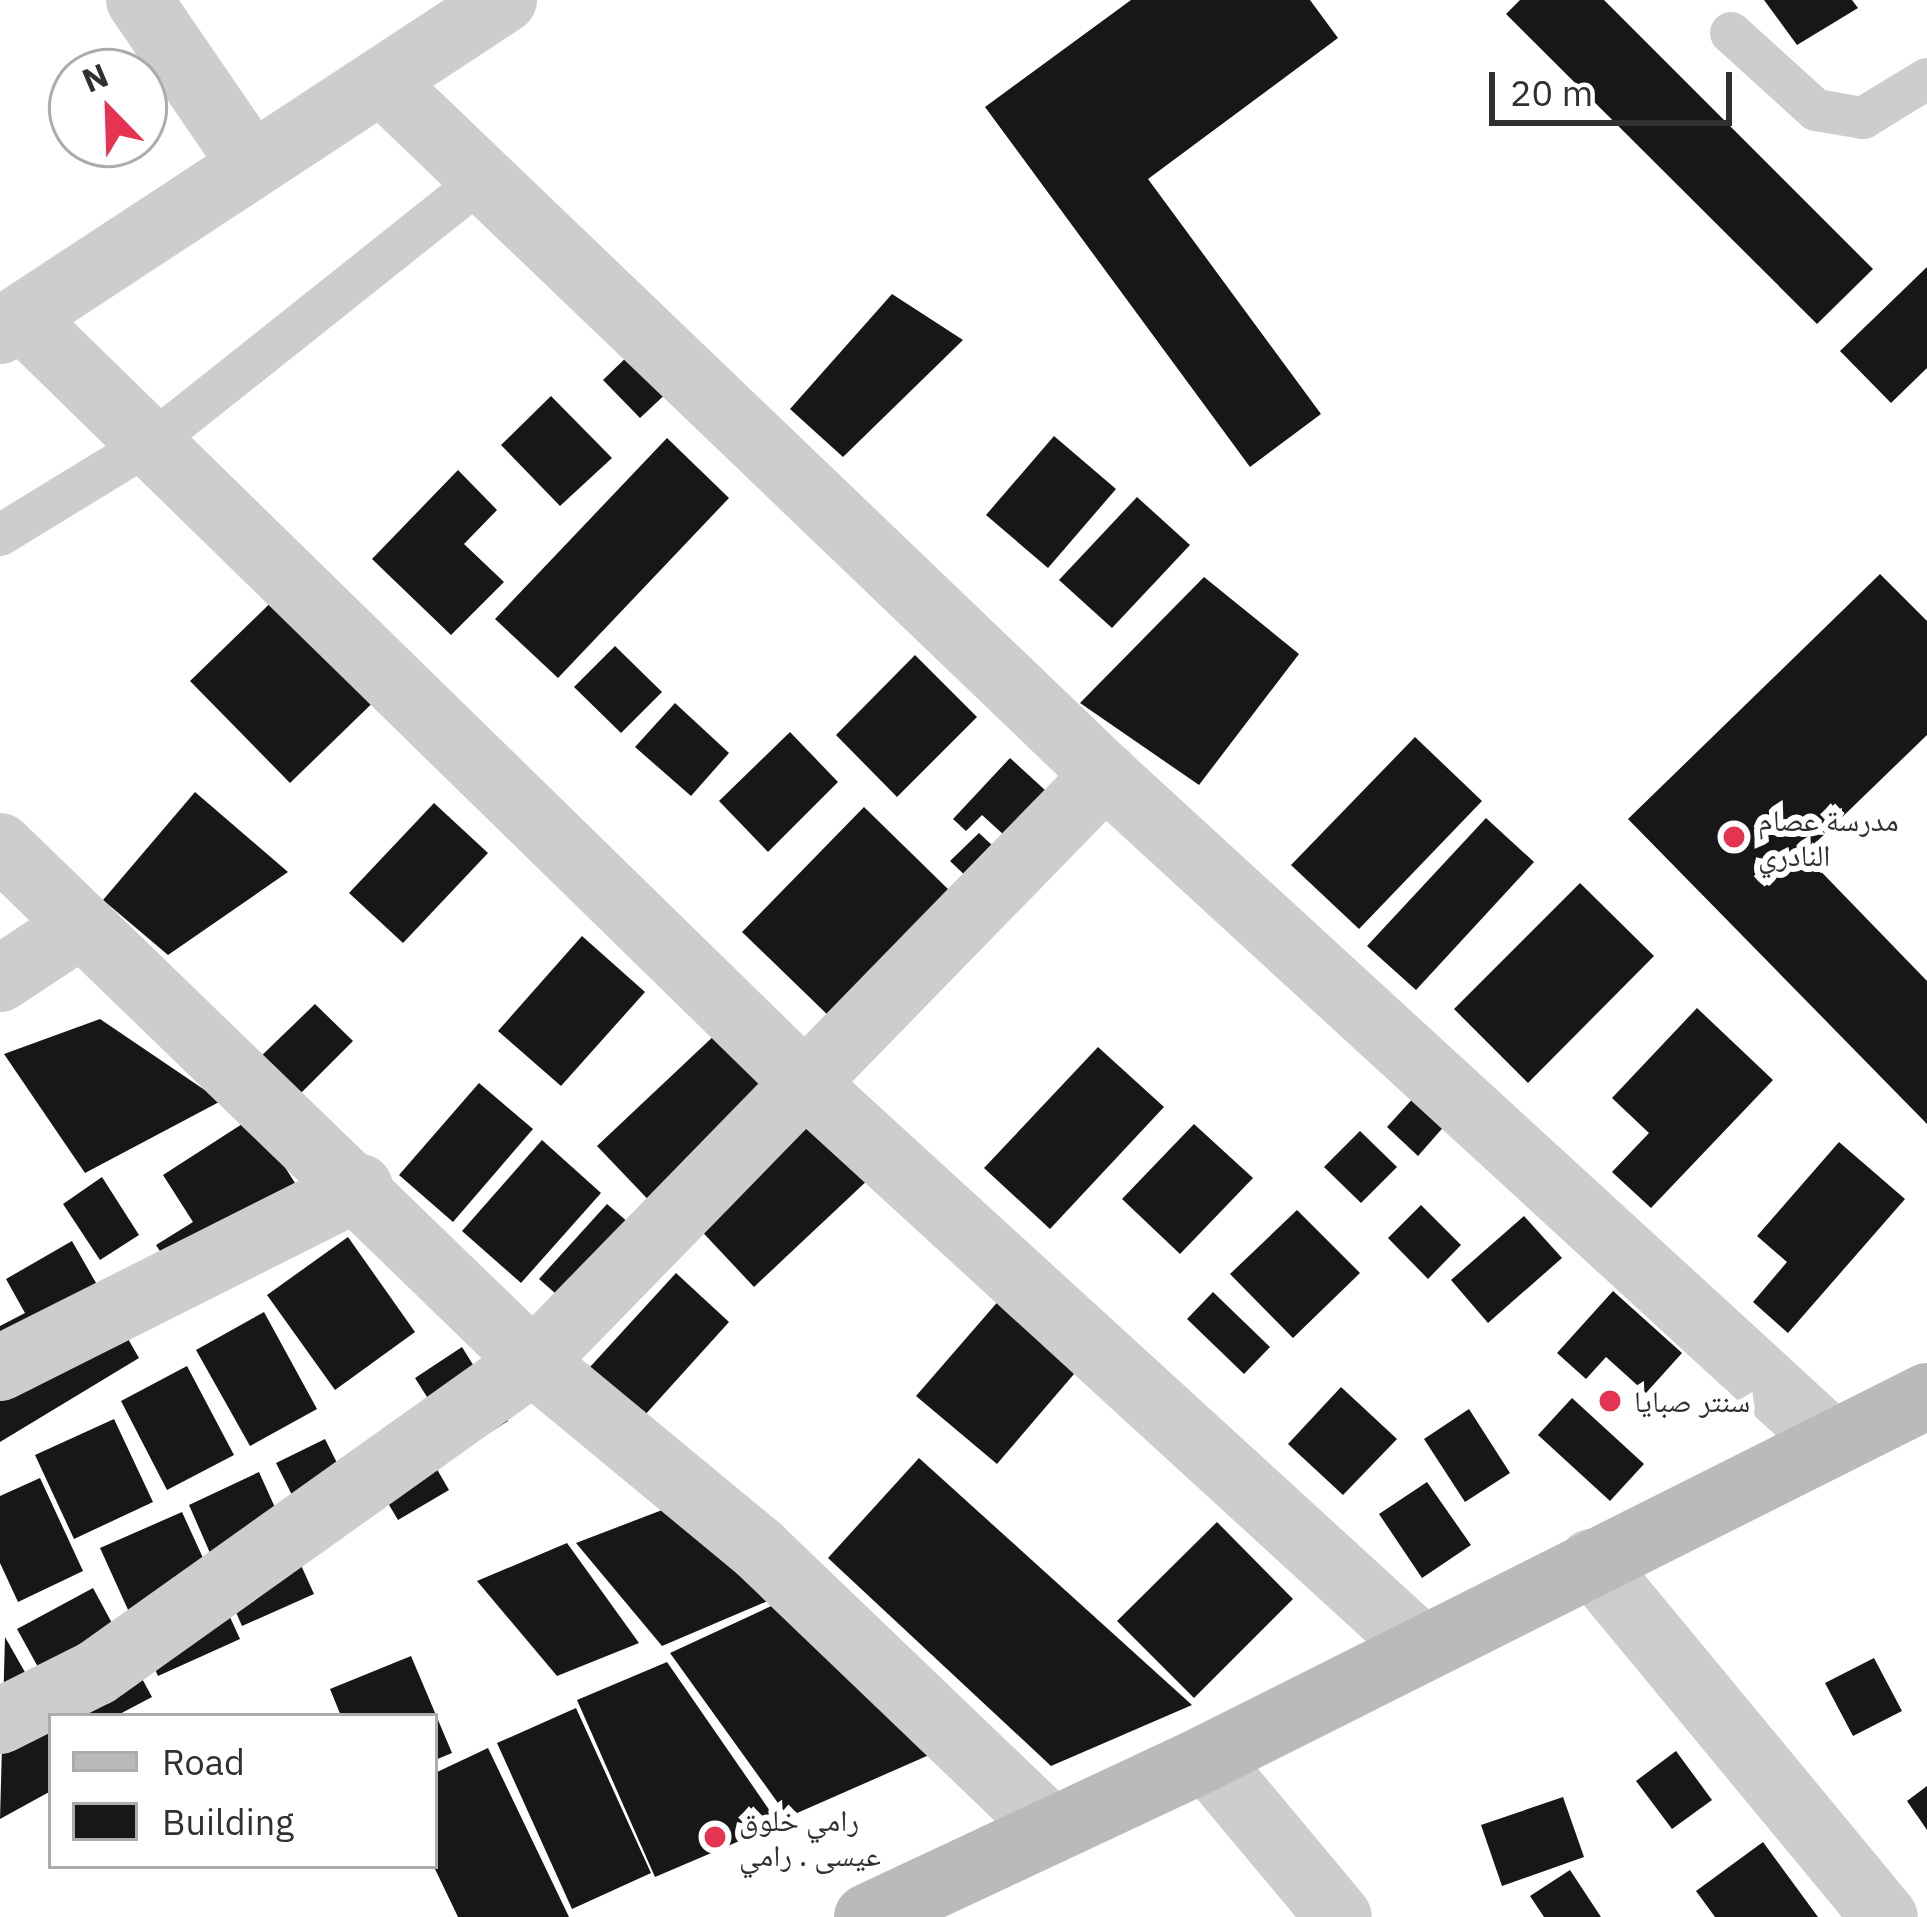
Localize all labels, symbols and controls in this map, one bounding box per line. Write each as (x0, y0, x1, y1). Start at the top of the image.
north arrow (48, 48, 168, 168)
scale bar (1495, 48, 1738, 122)
text: N (76, 53, 114, 102)
text: 20 m (1510, 69, 1593, 116)
place label: مدرسة عصام النادري (1758, 802, 1899, 872)
marker: مدرسة عصام النادري (1721, 824, 1747, 850)
place label: سنتر صبايا (1634, 1383, 1750, 1419)
marker: سنتر صبايا (1597, 1388, 1623, 1414)
legend (48, 1713, 438, 1869)
text: Road (162, 1738, 245, 1785)
text: Building (162, 1798, 294, 1845)
place label: رامي خلوق عيسى . رامي (739, 1802, 881, 1872)
marker: رامي خلوق عيسى . رامي (702, 1824, 728, 1850)

